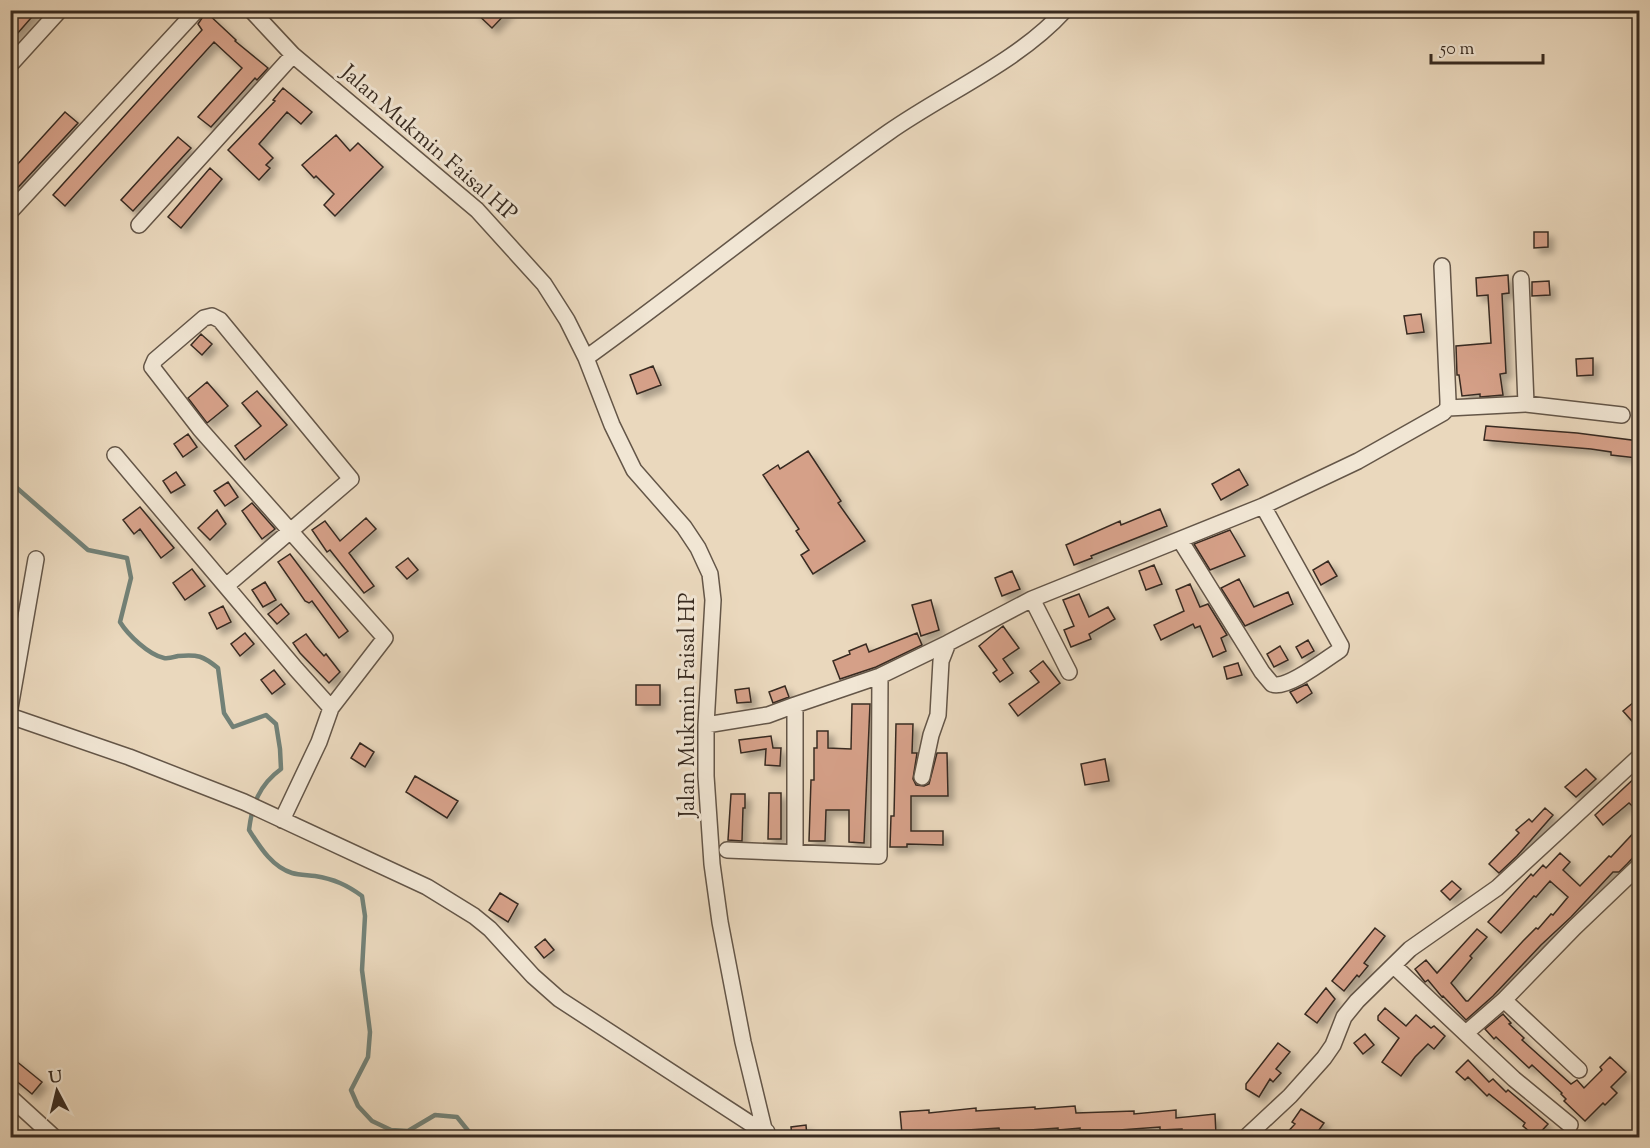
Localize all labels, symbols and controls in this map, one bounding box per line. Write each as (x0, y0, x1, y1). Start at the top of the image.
scale bar (1431, 27, 1544, 65)
text: 50 m (1439, 37, 1475, 63)
street label: Jalan Mukmin Faisal HP (332, 58, 523, 230)
street label: Jalan Mukmin Faisal HP (673, 593, 705, 818)
north arrow (27, 1061, 87, 1121)
text: U (48, 1066, 64, 1091)

